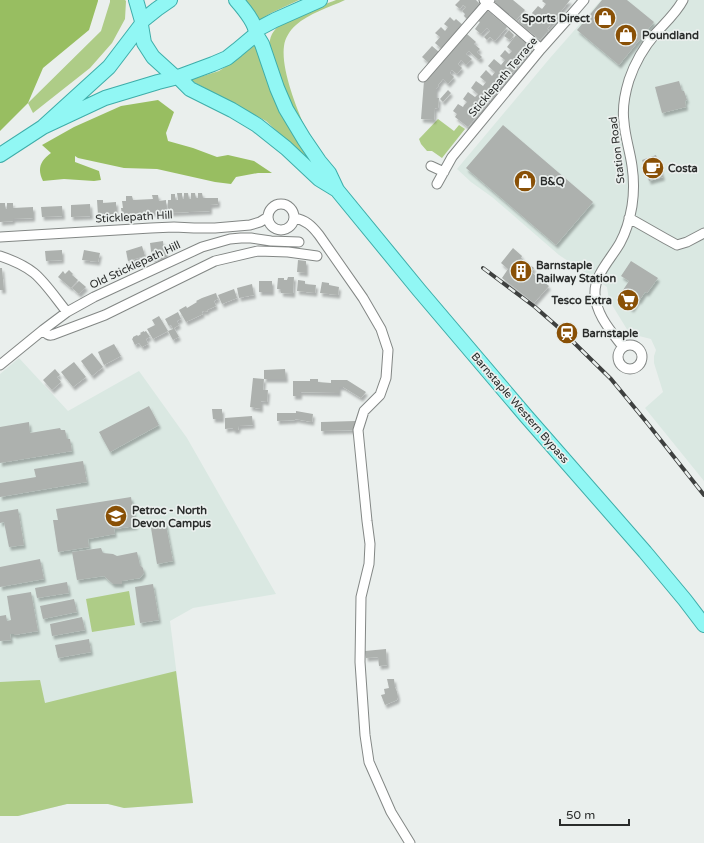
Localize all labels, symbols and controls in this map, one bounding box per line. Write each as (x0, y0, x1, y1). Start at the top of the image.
shop icon: Sports Direct (592, 5, 618, 31)
place label: Sports Direct (522, 12, 591, 26)
shop icon: Poundland (613, 22, 639, 48)
place label: Poundland (642, 29, 699, 42)
street label: Sticklepath Terrace (466, 35, 540, 119)
street label: Station Road (606, 116, 628, 184)
cafe icon: Costa (640, 155, 666, 181)
place label: Costa (668, 162, 698, 175)
shop icon: B&Q (512, 168, 538, 194)
place label: B&Q (540, 175, 565, 188)
street label: Sticklepath Hill (95, 208, 173, 226)
street label: Old Sticklepath Hill (87, 238, 183, 292)
building icon: Barnstaple Railway Station (508, 258, 534, 284)
place label: Barnstaple Railway Station (536, 259, 616, 286)
supermarket icon: Tesco Extra (615, 287, 641, 313)
place label: Tesco Extra (551, 294, 612, 307)
station icon: Barnstaple (554, 320, 580, 346)
place label: Barnstaple (582, 327, 639, 341)
street label: Barnstaple Western Bypass (468, 350, 572, 466)
school or university icon: Petroc - North Devon Campus (103, 503, 129, 529)
place label: Petroc - North Devon Campus (132, 504, 212, 531)
scale bar (560, 801, 629, 827)
text: 50 m (566, 808, 595, 822)

